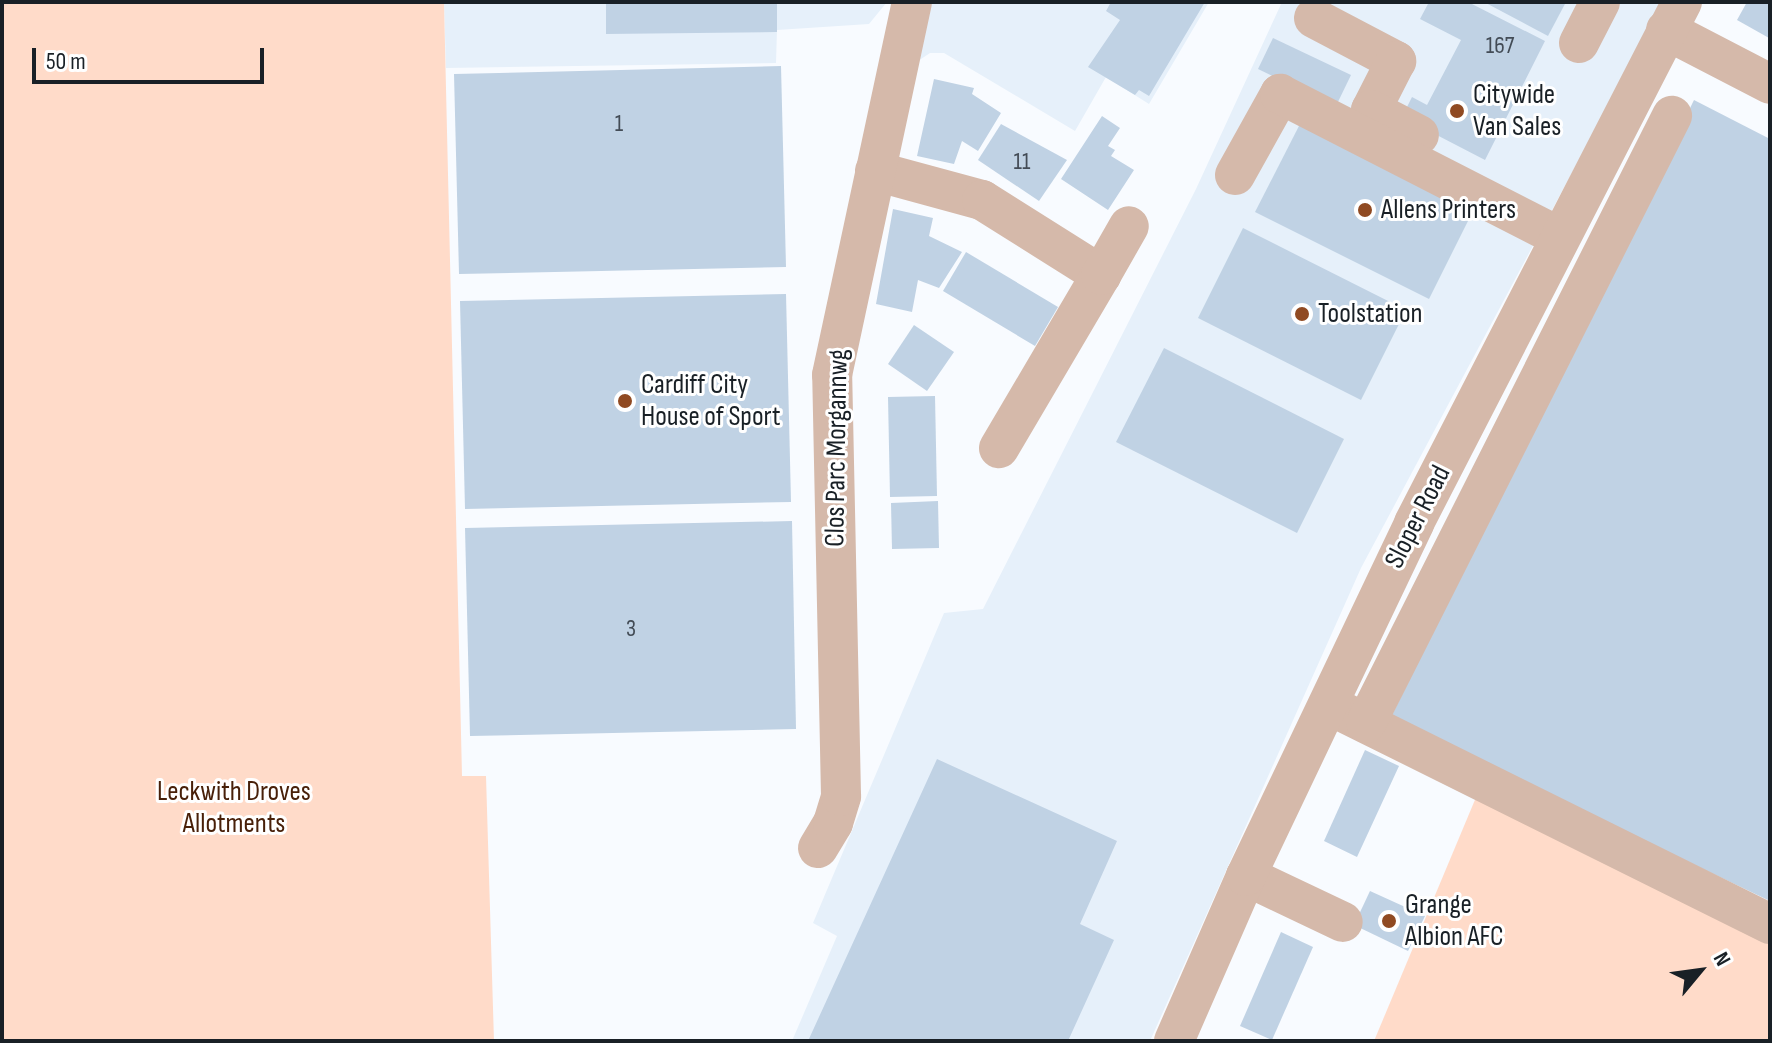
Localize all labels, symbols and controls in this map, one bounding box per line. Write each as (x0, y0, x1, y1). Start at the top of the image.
scale bar (36, 32, 268, 82)
house number: 167 (1486, 32, 1514, 60)
text: 50 m (46, 47, 86, 76)
place label: Citywide Van Sales (1473, 78, 1561, 144)
marker: Citywide Van Sales (1448, 102, 1466, 120)
house number: 1 (615, 110, 623, 138)
house number: 11 (1014, 148, 1030, 176)
place label: Allens Printers (1381, 193, 1516, 227)
marker: Allens Printers (1356, 201, 1374, 219)
place label: Toolstation (1318, 297, 1423, 331)
marker: Toolstation (1293, 305, 1311, 323)
street label: Clos Parc Morgannwg (818, 349, 856, 547)
place label: Cardiff City House of Sport (641, 368, 780, 434)
marker: Cardiff City House of Sport (616, 392, 634, 410)
street label: Sloper Road (1378, 460, 1458, 574)
house number: 3 (626, 615, 636, 643)
park label: Leckwith Droves Allotments (157, 775, 311, 841)
place label: Grange Albion AFC (1405, 888, 1504, 954)
marker: Grange Albion AFC (1380, 912, 1398, 930)
north arrow (1660, 931, 1740, 1011)
text: N (1707, 947, 1736, 971)

